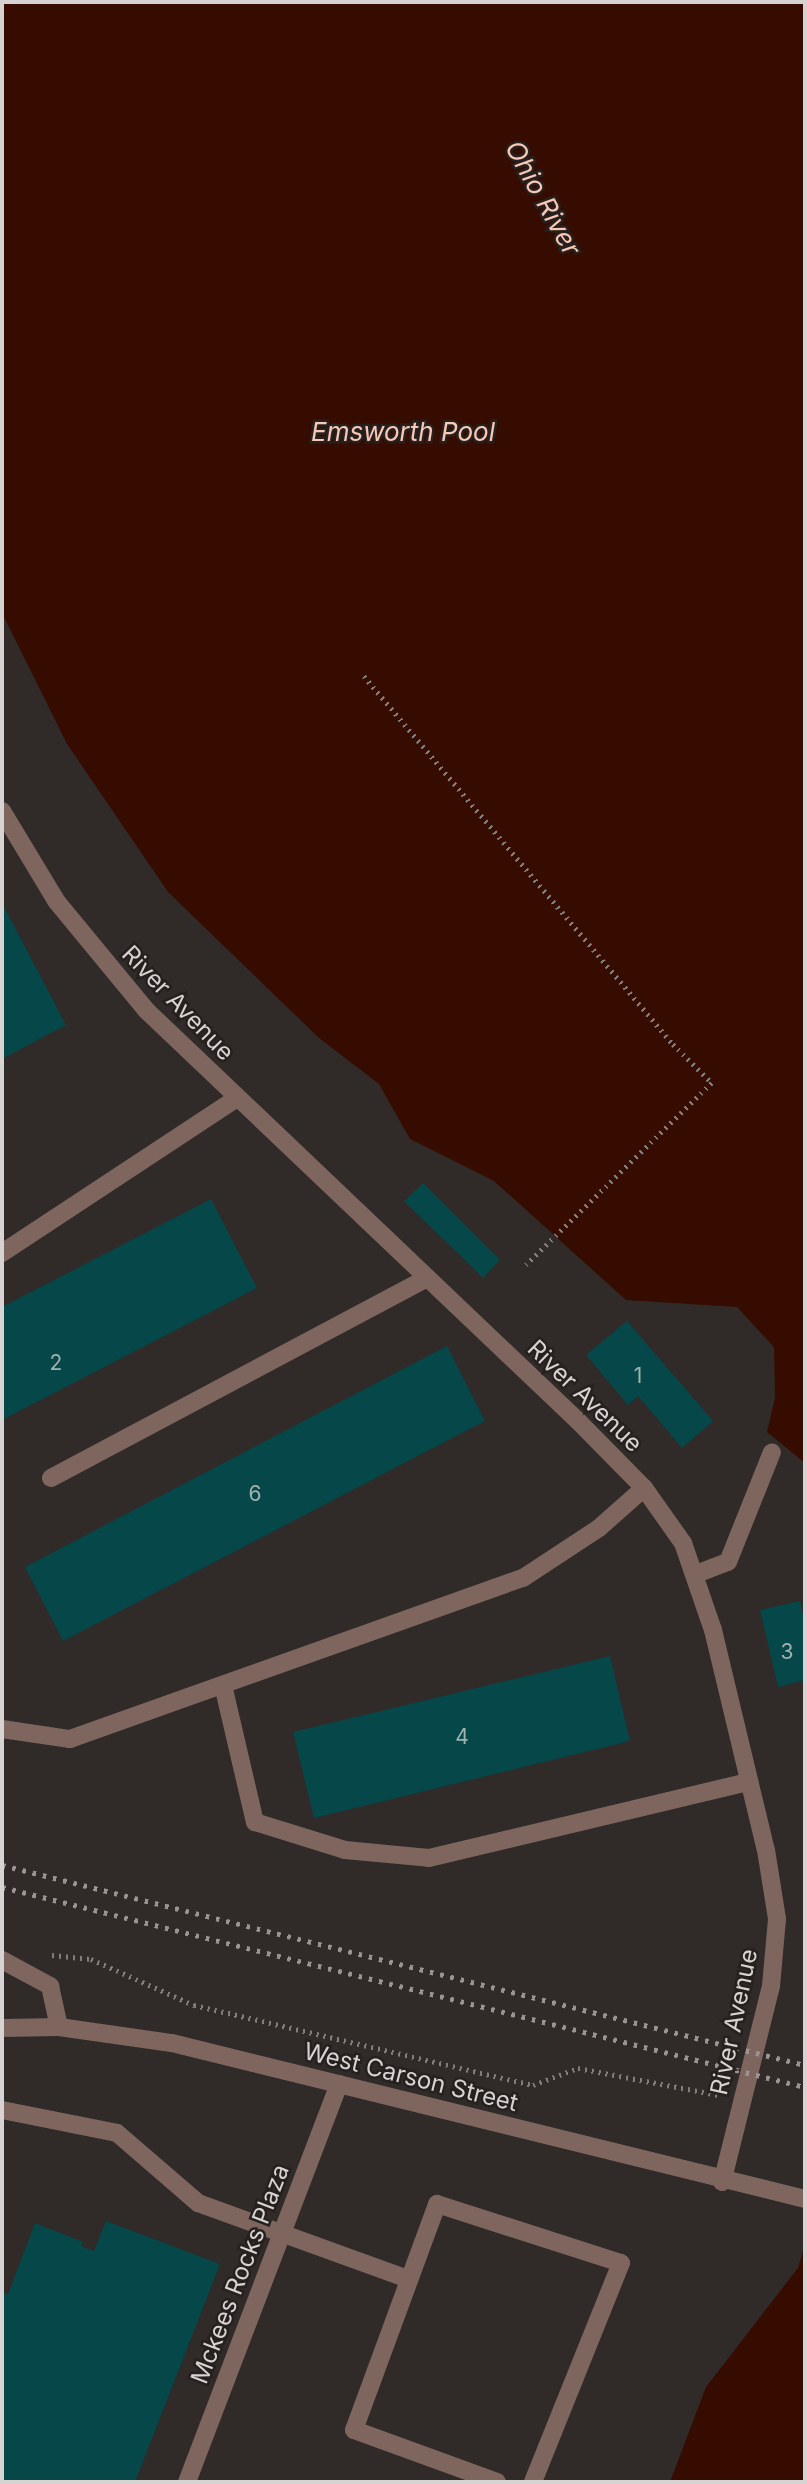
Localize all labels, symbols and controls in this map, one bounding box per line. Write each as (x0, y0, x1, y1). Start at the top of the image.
water label: Ohio River (499, 135, 587, 261)
water label: Emsworth Pool (311, 416, 495, 448)
street label: River Avenue (116, 940, 240, 1066)
street label: River Avenue (522, 1334, 648, 1458)
house number: 2 (50, 1350, 62, 1376)
house number: 1 (634, 1363, 642, 1389)
house number: 6 (248, 1481, 262, 1507)
house number: 3 (781, 1639, 793, 1665)
house number: 4 (455, 1724, 469, 1750)
street label: River Avenue (704, 1946, 764, 2098)
street label: West Carson Street (301, 2036, 521, 2118)
street label: Mckees Rocks Plaza (185, 2160, 295, 2388)

